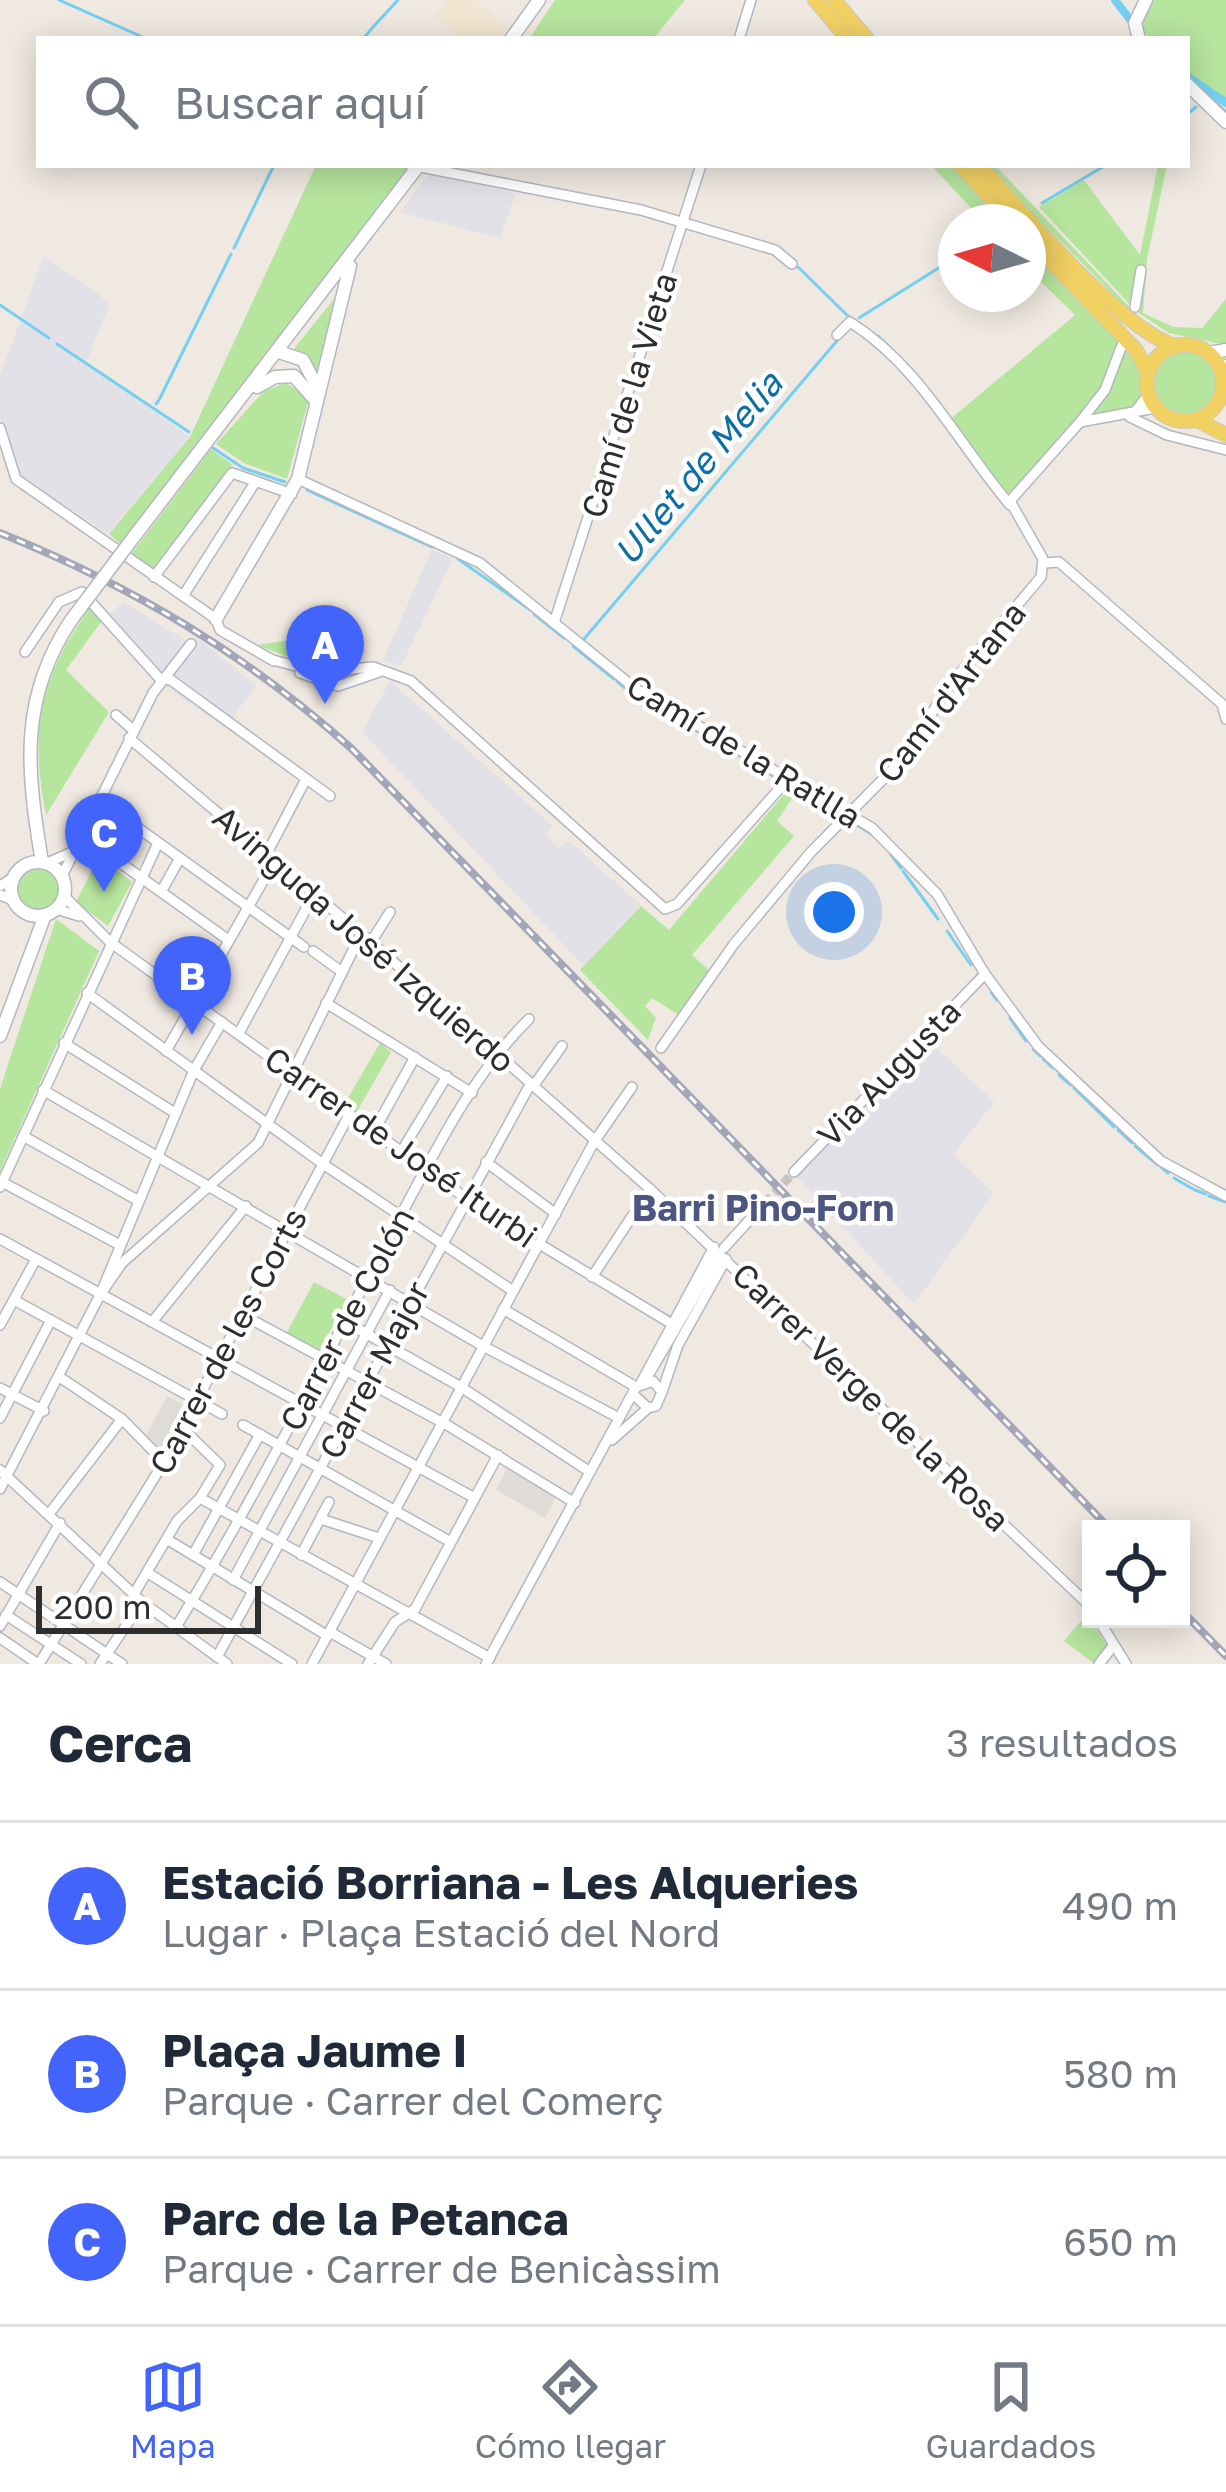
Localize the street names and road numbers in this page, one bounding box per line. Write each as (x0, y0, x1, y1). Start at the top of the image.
street label: Camí de la Vieta (573, 267, 684, 522)
street label: Camí d'Artana (868, 594, 1033, 790)
street label: Camí de la Ratlla (620, 665, 868, 836)
street label: Avinguda José Izquierdo (206, 797, 523, 1080)
street label: Via Augusta (809, 991, 968, 1154)
street label: Carrer de José Iturbi (258, 1038, 545, 1255)
street label: Carrer de les Corts (141, 1201, 314, 1481)
street label: Carrer de Colón (271, 1201, 422, 1437)
street label: Carrer Verge de la Rosa (725, 1254, 1018, 1539)
street label: Carrer Major (310, 1274, 437, 1465)

